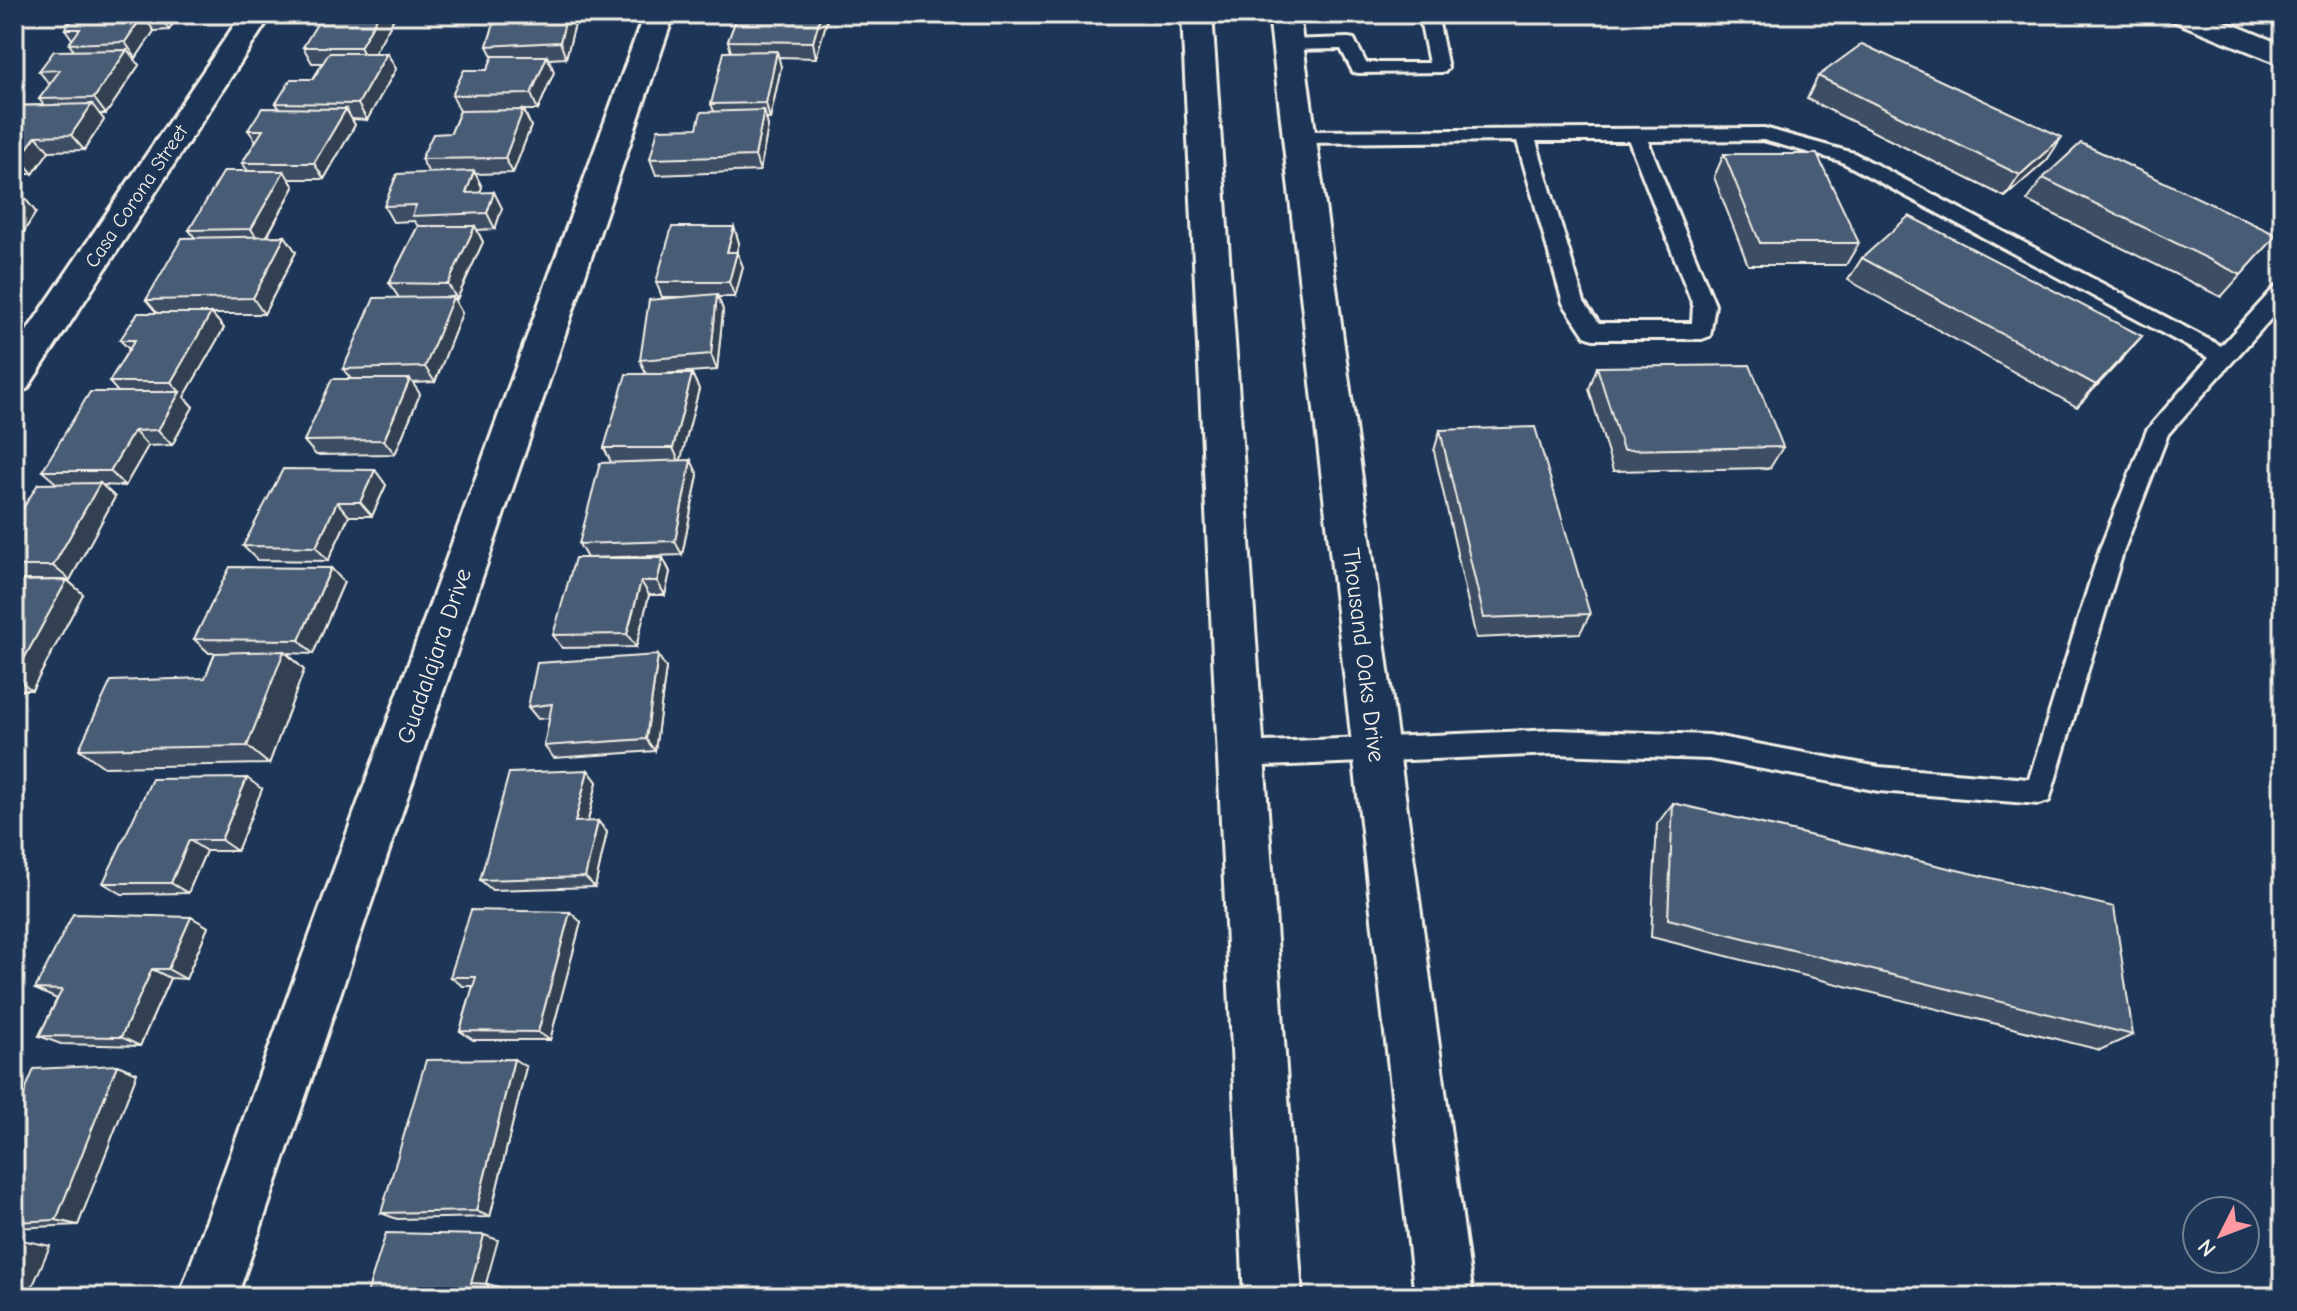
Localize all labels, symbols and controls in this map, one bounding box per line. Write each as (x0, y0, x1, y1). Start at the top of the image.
street label: Casa Corona Street (80, 120, 193, 272)
street label: Thousand Oaks Drive (1337, 546, 1391, 764)
street label: Guadalajara Drive (391, 565, 477, 747)
north arrow (2181, 1195, 2261, 1275)
text: N (2192, 1234, 2221, 1262)

